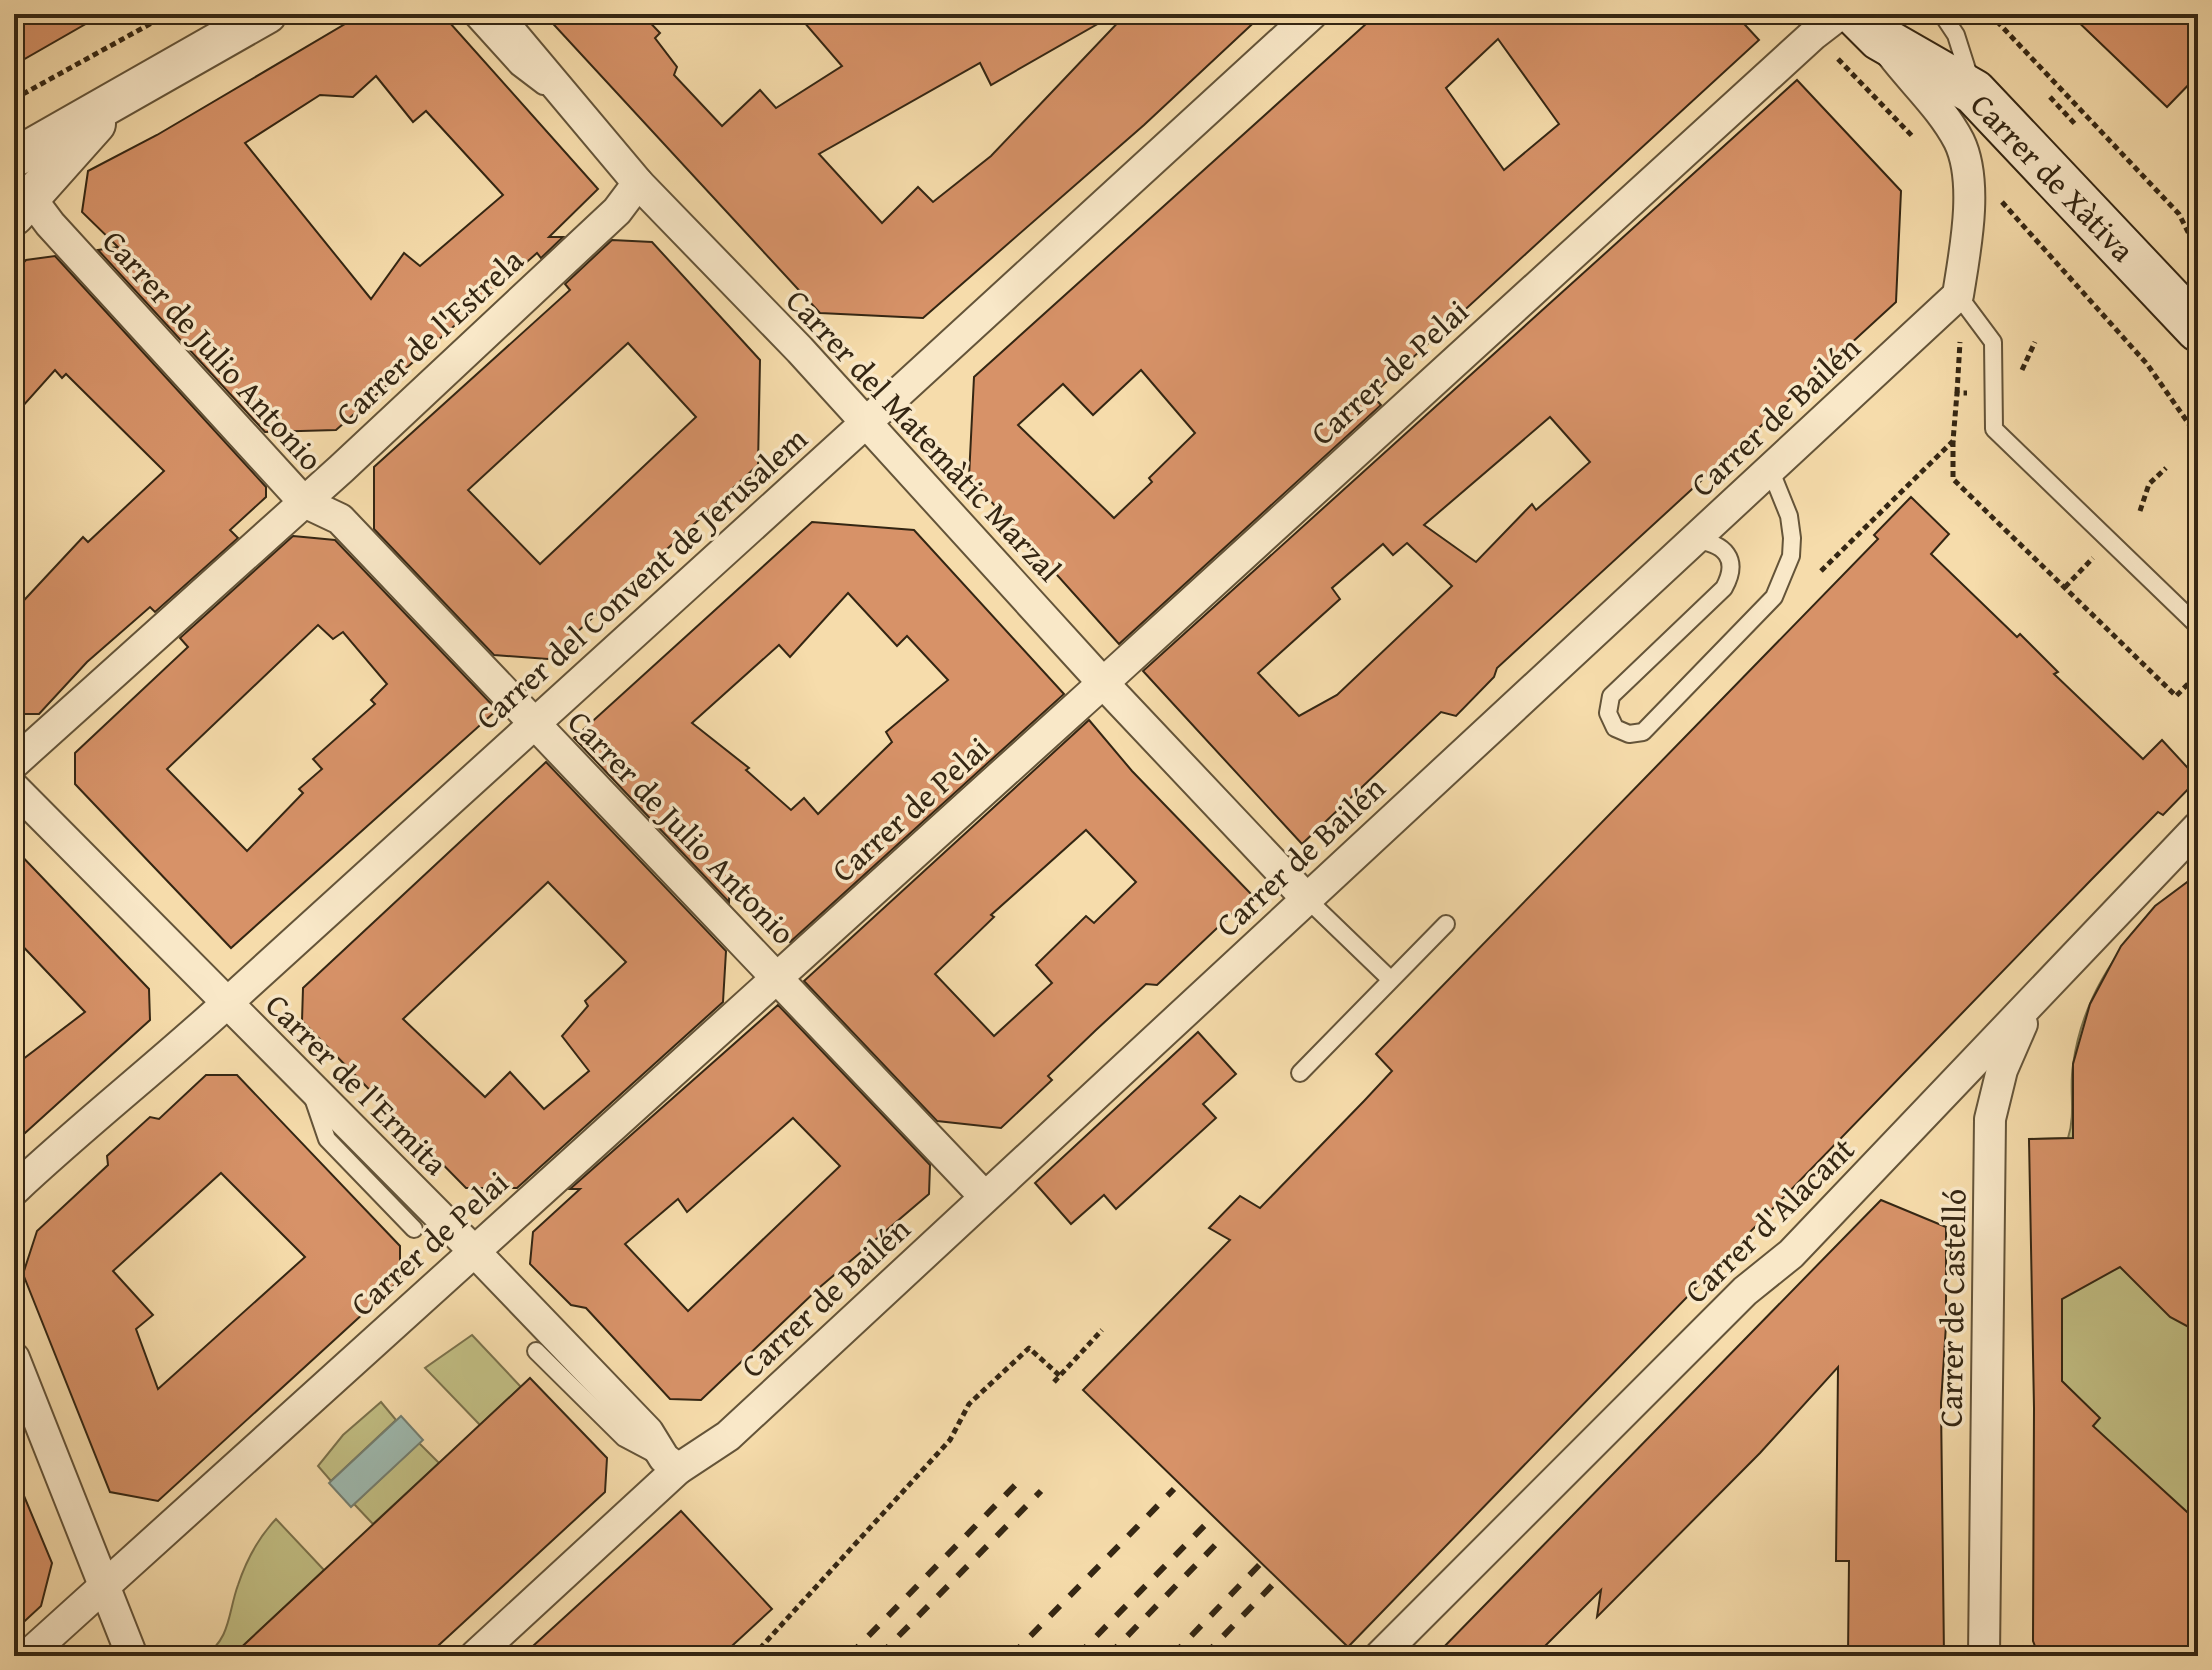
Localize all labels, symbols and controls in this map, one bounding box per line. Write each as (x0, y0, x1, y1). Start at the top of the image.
street label: Carrer de Xàtiva (1960, 82, 2146, 272)
street label: Carrer de Julio Antonio (92, 219, 334, 481)
street label: Carrer de l'Estrela (324, 237, 534, 437)
street label: Carrer del Matemàtic Marzal (776, 278, 1072, 592)
street label: Carrer de Pelai (1300, 288, 1478, 456)
street label: Carrer de Bailén (1680, 325, 1870, 507)
street label: Carrer del Convent de Jerusalem (465, 416, 817, 740)
street label: Carrer de Julio Antonio (557, 699, 807, 955)
street label: Carrer de Pelai (821, 725, 999, 893)
street label: Carrer de Bailén (1205, 765, 1395, 947)
street label: Carrer de l'Ermita (255, 982, 459, 1186)
street label: Carrer d'Alacant (1673, 1126, 1865, 1314)
street label: Carrer de Pelai (340, 1159, 518, 1327)
street label: Carrer de Castelló (1926, 1188, 1978, 1428)
street label: Carrer de Bailén (730, 1206, 920, 1388)

